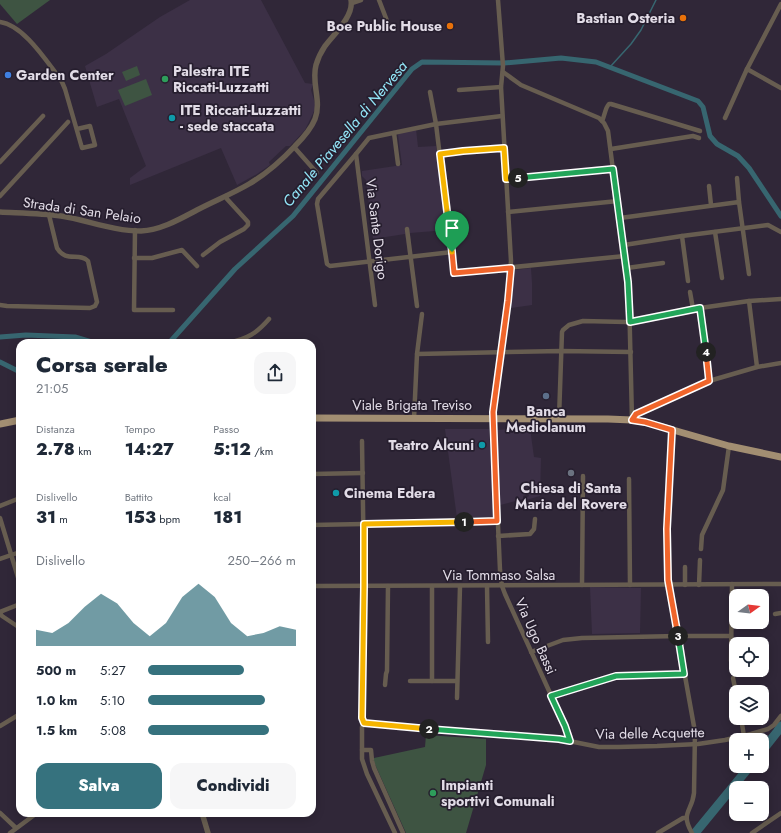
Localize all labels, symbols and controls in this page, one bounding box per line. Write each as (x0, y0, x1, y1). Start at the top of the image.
place label: Bastian Osteria (576, 8, 675, 28)
marker: Bastian Osteria (678, 13, 688, 23)
place label: Boe Public House (327, 16, 442, 36)
marker: Boe Public House (445, 21, 455, 31)
water label: Canale Piavesella di Nervesa (277, 56, 413, 212)
place label: Palestra ITE Riccati-Luzzatti (173, 61, 269, 97)
place label: Garden Center (16, 65, 114, 85)
marker: Garden Center (3, 70, 13, 80)
marker: Palestra ITE Riccati-Luzzatti (160, 74, 170, 84)
place label: ITE Riccati-Luzzatti - sede staccata (180, 100, 301, 136)
marker: ITE Riccati-Luzzatti - sede staccata (167, 113, 177, 123)
pin: 5 (508, 168, 528, 188)
text: 5 (514, 170, 522, 186)
street label: Via Sante Dorigo (361, 177, 393, 281)
street label: Strada di San Pelaio (22, 192, 143, 228)
pin (435, 211, 469, 252)
icon: arrive (441, 217, 463, 239)
pin: 4 (696, 342, 716, 362)
text: 4 (702, 344, 710, 360)
text: Corsa serale (36, 348, 168, 380)
button: share (254, 352, 296, 394)
text: 21:05 (36, 379, 68, 398)
marker: Banca Mediolanum (541, 391, 551, 401)
street label: Viale Brigata Treviso (352, 395, 472, 415)
place label: Banca Mediolanum (506, 401, 586, 437)
text: Distanza (36, 421, 75, 437)
text: Tempo (125, 421, 155, 437)
text: Passo (213, 421, 239, 437)
place label: Teatro Alcuni (389, 435, 474, 455)
text: 2.78 (36, 437, 75, 461)
text: 14:27 (125, 437, 174, 461)
text: 5:12 (213, 437, 251, 461)
marker: Teatro Alcuni (477, 440, 487, 450)
text: km (75, 443, 92, 459)
text: /km (251, 443, 273, 459)
marker: Chiesa di Santa Maria del Rovere (566, 468, 576, 478)
place label: Chiesa di Santa Maria del Rovere (515, 478, 627, 514)
place label: Cinema Edera (344, 483, 435, 503)
marker: Cinema Edera (331, 488, 341, 498)
text: Dislivello (36, 489, 78, 505)
text: Battito (125, 489, 153, 505)
text: kcal (213, 489, 231, 505)
text: 31 (36, 505, 56, 529)
text: 153 (125, 505, 156, 529)
text: 181 (213, 505, 242, 529)
text: m (56, 511, 68, 527)
text: bpm (156, 511, 180, 527)
pin: 1 (454, 512, 474, 532)
text: 1 (461, 514, 467, 530)
text: Dislivello (36, 551, 85, 570)
text: 250–266 m (227, 551, 296, 570)
street label: Via Tommaso Salsa (443, 565, 555, 585)
north arrow (729, 589, 769, 629)
map controls (729, 589, 769, 821)
street label: Via Ugo Bassi (510, 595, 562, 677)
pin: 3 (668, 626, 688, 646)
text: 3 (675, 628, 681, 644)
button: locate (729, 637, 769, 677)
text: 500 m (36, 661, 76, 680)
text: 5:27 (100, 661, 125, 680)
button: layers (729, 685, 769, 725)
text: 1.0 km (36, 691, 77, 710)
text: 5:10 (100, 691, 125, 710)
pin: 2 (419, 719, 439, 739)
text: 1.5 km (36, 721, 77, 740)
text: 5:08 (100, 721, 126, 740)
text: 2 (425, 721, 433, 737)
street label: Via delle Acquette (595, 722, 705, 744)
button: + (729, 733, 769, 773)
button: Salva (36, 763, 162, 809)
button: Condividi (170, 763, 296, 809)
place label: Impianti sportivi Comunali (441, 775, 555, 811)
button: − (729, 781, 769, 821)
marker: Impianti sportivi Comunali (428, 788, 438, 798)

